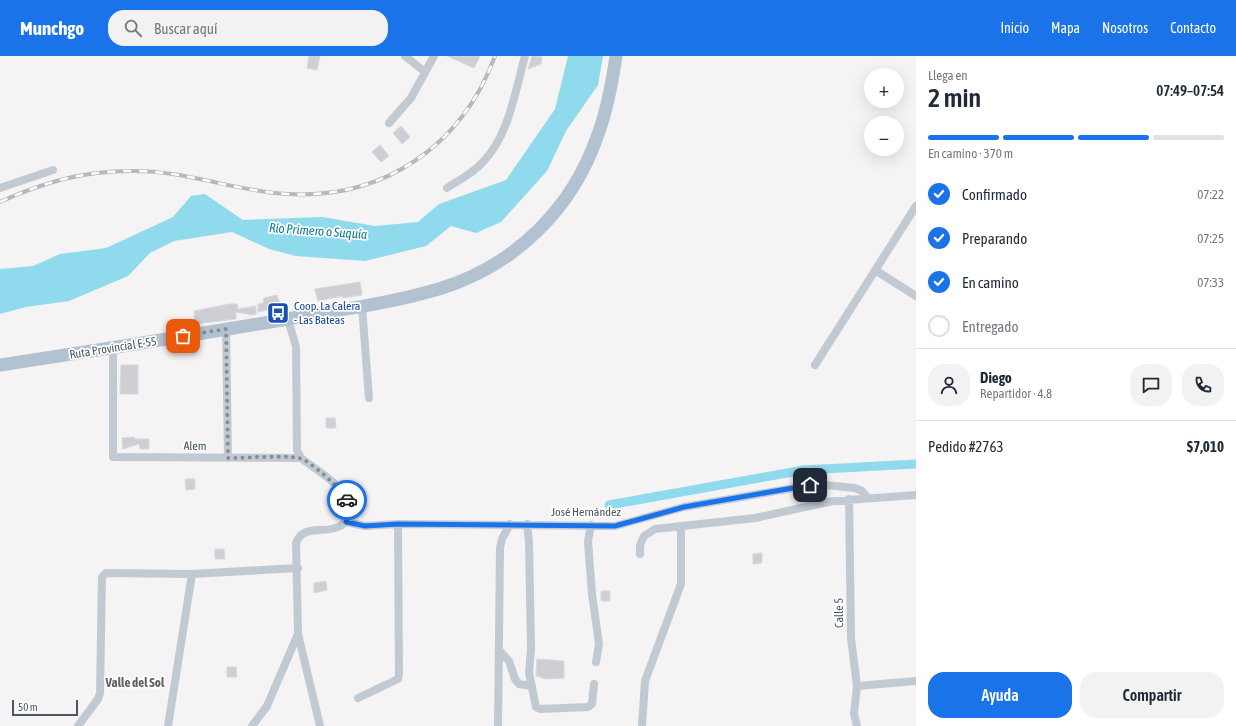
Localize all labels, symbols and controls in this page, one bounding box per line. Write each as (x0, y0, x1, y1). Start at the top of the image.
search box (108, 10, 388, 46)
text: Munchgo (20, 17, 84, 39)
icon: search (122, 17, 144, 39)
text: Buscar aquí (154, 20, 218, 37)
text: Inicio (1000, 20, 1029, 36)
text: Mapa (1051, 20, 1080, 36)
text: Nosotros (1102, 20, 1148, 36)
text: Contacto (1170, 20, 1216, 36)
map controls (864, 68, 904, 156)
button: + (864, 68, 904, 108)
text: Llega en (928, 68, 968, 83)
text: 07:49–07:54 (1156, 82, 1224, 99)
text: 2 min (928, 83, 981, 113)
button: − (864, 116, 904, 156)
text: En camino · 370 m (928, 146, 1013, 161)
icon: check (928, 183, 950, 205)
text: Confirmado (962, 186, 1027, 203)
text: 07:22 (1197, 187, 1224, 202)
water label: Río Primero o Suquía (268, 220, 368, 242)
icon: check (928, 227, 950, 249)
text: Preparando (962, 230, 1027, 247)
text: 07:25 (1197, 231, 1224, 246)
icon: check (928, 271, 950, 293)
text: En camino (962, 274, 1019, 291)
text: 07:33 (1197, 275, 1224, 290)
place label: Coop. La Calera - Las Bateas (294, 299, 360, 327)
bus stop icon: Coop. La Calera - Las Bateas (265, 300, 291, 326)
text: Entregado (962, 318, 1019, 335)
pin (166, 319, 200, 353)
icon: bag (172, 325, 194, 347)
street label: Ruta Provincial E-55 (68, 334, 158, 362)
button: person (928, 364, 970, 406)
button: chat (1130, 364, 1172, 406)
button: phone (1182, 364, 1224, 406)
text: Diego (980, 369, 1012, 386)
text: Repartidor · 4.8 (980, 386, 1052, 401)
text: Pedido #2763 (928, 438, 1004, 455)
text: $7,010 (1187, 438, 1224, 455)
street label: Alem (183, 439, 207, 453)
pin (793, 468, 827, 502)
icon: home (799, 474, 821, 496)
courier (327, 480, 367, 520)
icon: car (336, 489, 358, 511)
street label: José Hernández (551, 505, 621, 519)
street label: Calle 5 (832, 598, 846, 628)
button: Ayuda (928, 672, 1072, 718)
button: Compartir (1080, 672, 1224, 718)
district label: Valle del Sol (105, 675, 165, 690)
scale bar (12, 698, 78, 717)
text: 50 m (18, 701, 38, 713)

